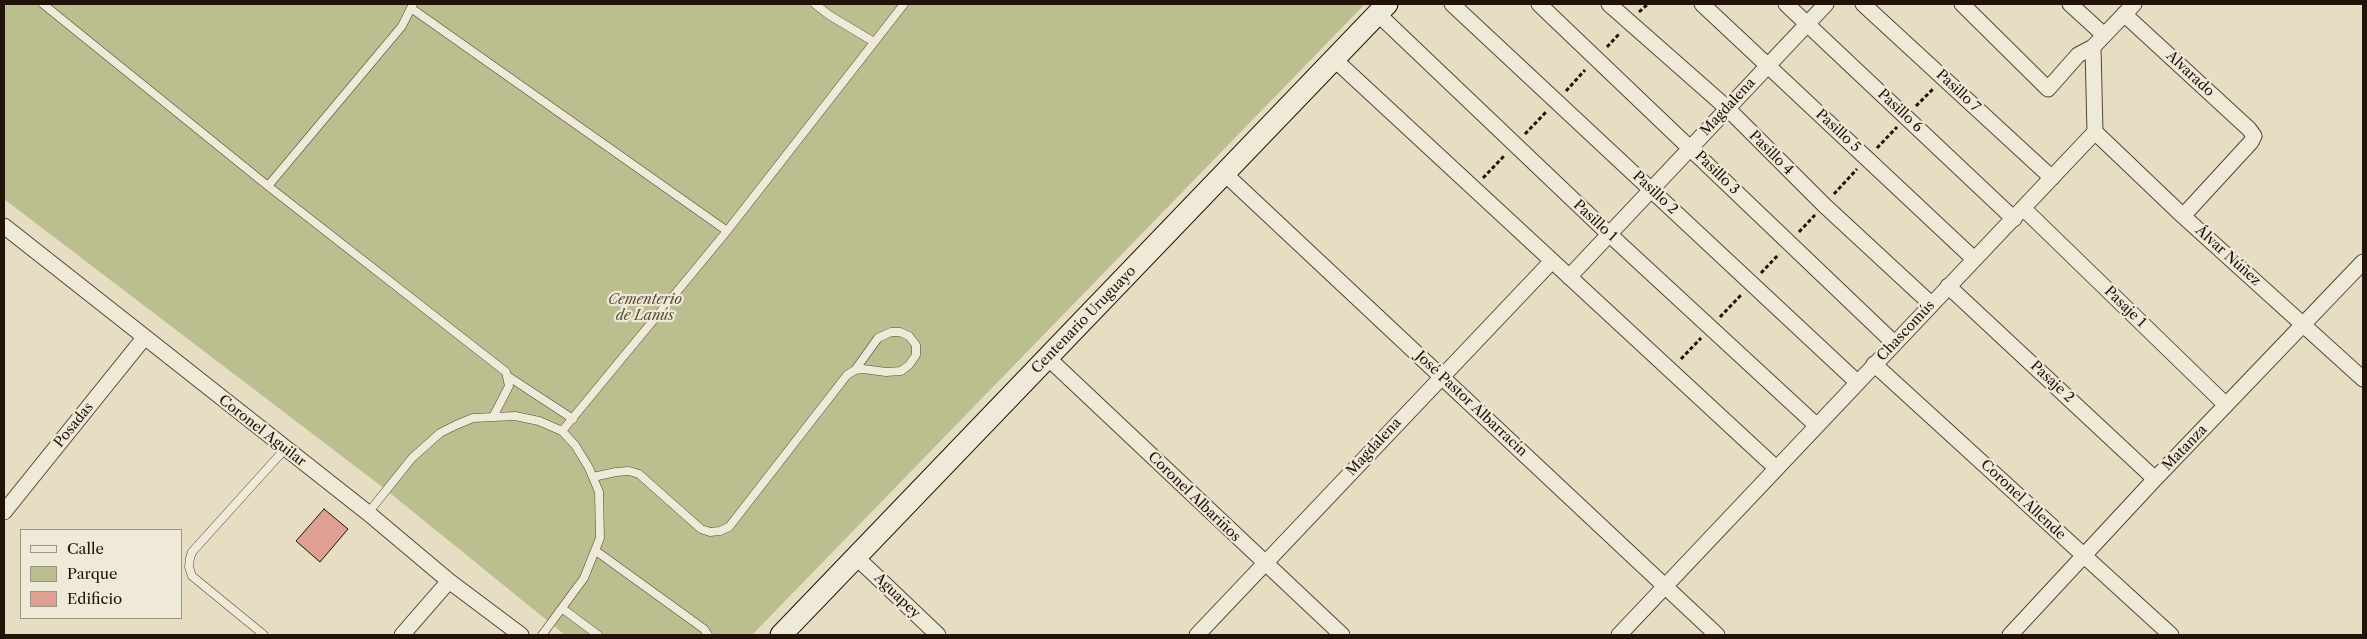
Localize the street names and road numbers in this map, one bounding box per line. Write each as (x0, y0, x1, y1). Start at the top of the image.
street label: Alvarado (2163, 48, 2217, 100)
street label: Pasillo 7 (1932, 66, 1984, 116)
street label: Magdalena (1697, 75, 1759, 139)
street label: Pasillo 6 (1874, 86, 1926, 136)
street label: Pasillo 5 (1812, 106, 1864, 156)
street label: Pasillo 4 (1745, 127, 1797, 179)
street label: Pasillo 3 (1691, 148, 1743, 198)
street label: Pasillo 2 (1629, 168, 1681, 218)
street label: Pasillo 1 (1570, 197, 1620, 245)
street label: Álvar Núñez (2192, 222, 2264, 290)
street label: Centenario Uruguayo (1028, 263, 1140, 377)
street label: Pasaje 1 (2101, 283, 2149, 331)
street label: Chascomús (1874, 297, 1938, 365)
street label: José Pastor Albarracín (1412, 348, 1530, 460)
street label: Pasaje 2 (2027, 358, 2077, 406)
street label: Coronel Aguilar (215, 392, 309, 470)
street label: Posadas (51, 399, 97, 451)
street label: Magdalena (1343, 415, 1405, 479)
street label: Matanza (2159, 422, 2211, 474)
street label: Coronel Albariños (1144, 449, 1244, 545)
street label: Coronel Allende (1977, 456, 2069, 544)
street label: Aguapey (870, 570, 924, 622)

